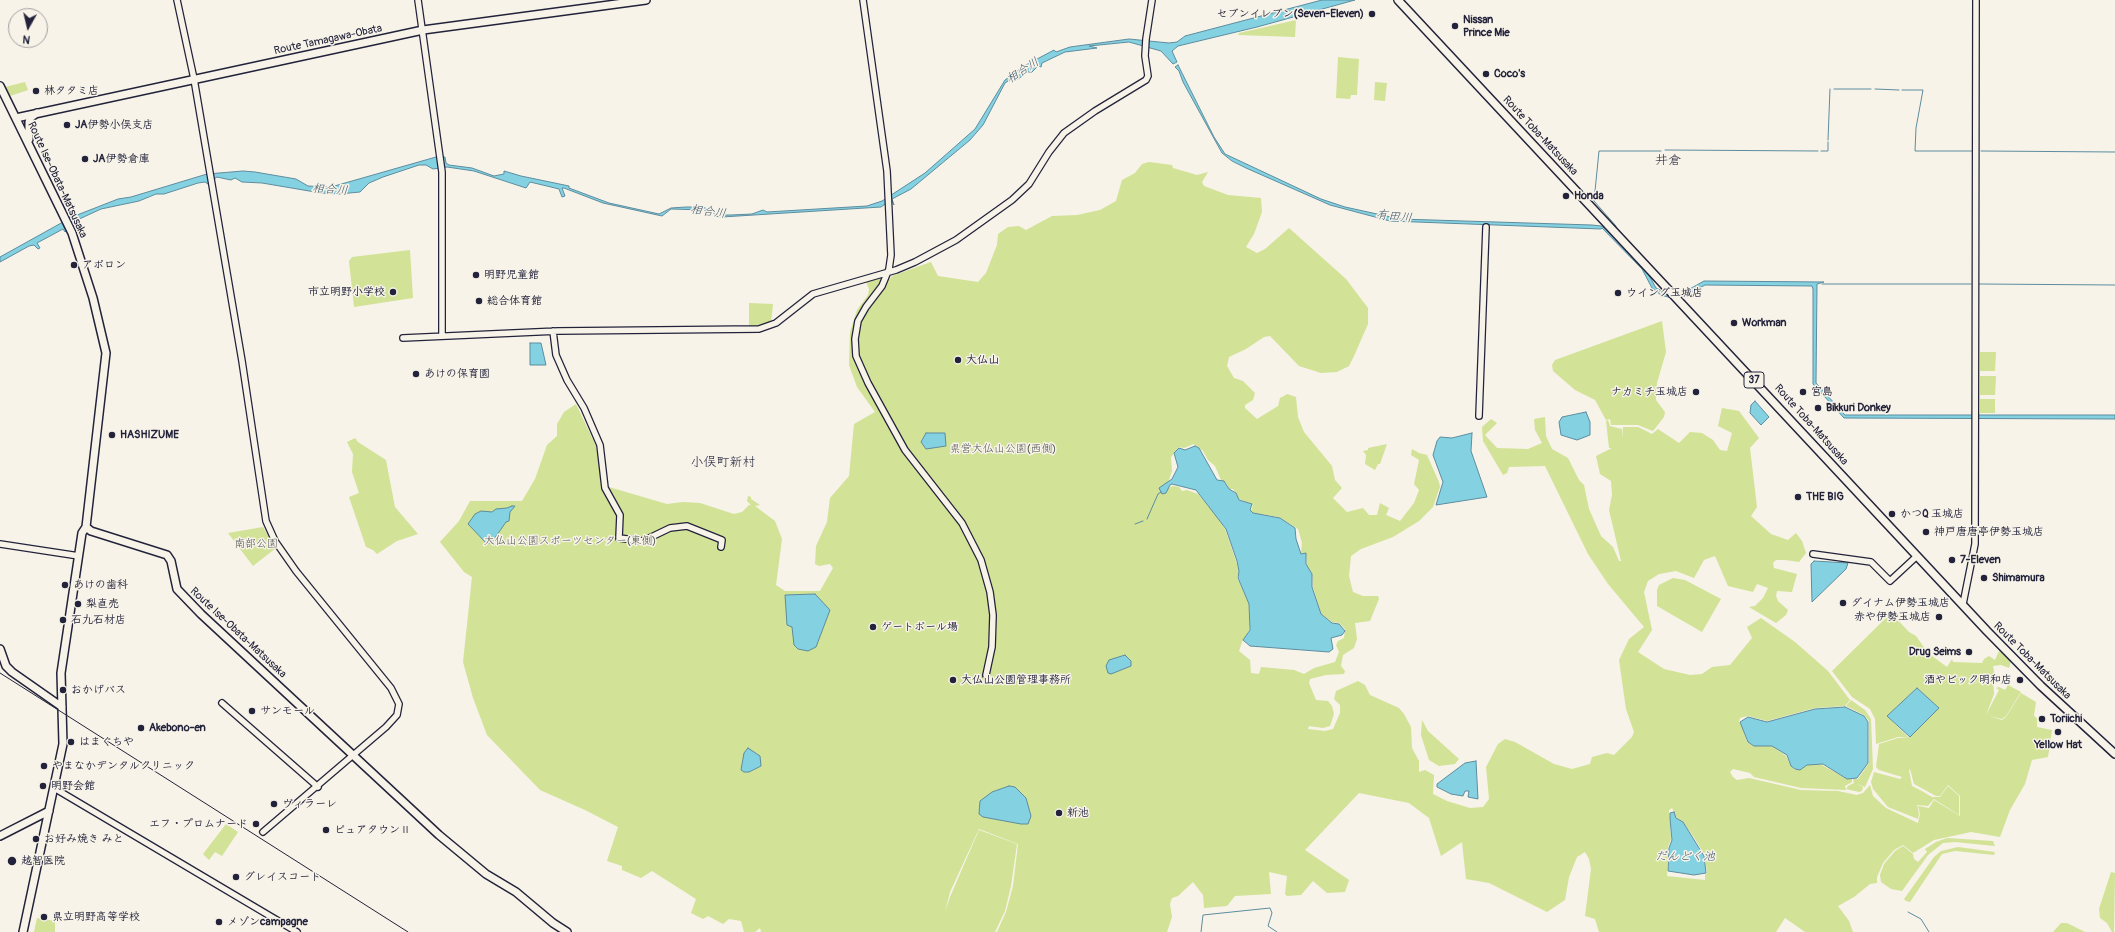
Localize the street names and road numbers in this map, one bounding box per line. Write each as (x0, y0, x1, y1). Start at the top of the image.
street label: Route Tamagawa-Obata (273, 22, 383, 58)
street label: Route Toba-Matsusaka (1500, 94, 1580, 178)
street label: Route Ise-Obata-Matsusaka (24, 120, 90, 240)
road number: 37 (1744, 372, 1764, 388)
street label: Route Toba-Matsusaka (1771, 382, 1851, 468)
street label: Route Ise-Obata-Matsusaka (187, 585, 289, 681)
street label: Route Toba-Matsusaka (1991, 620, 2073, 702)

